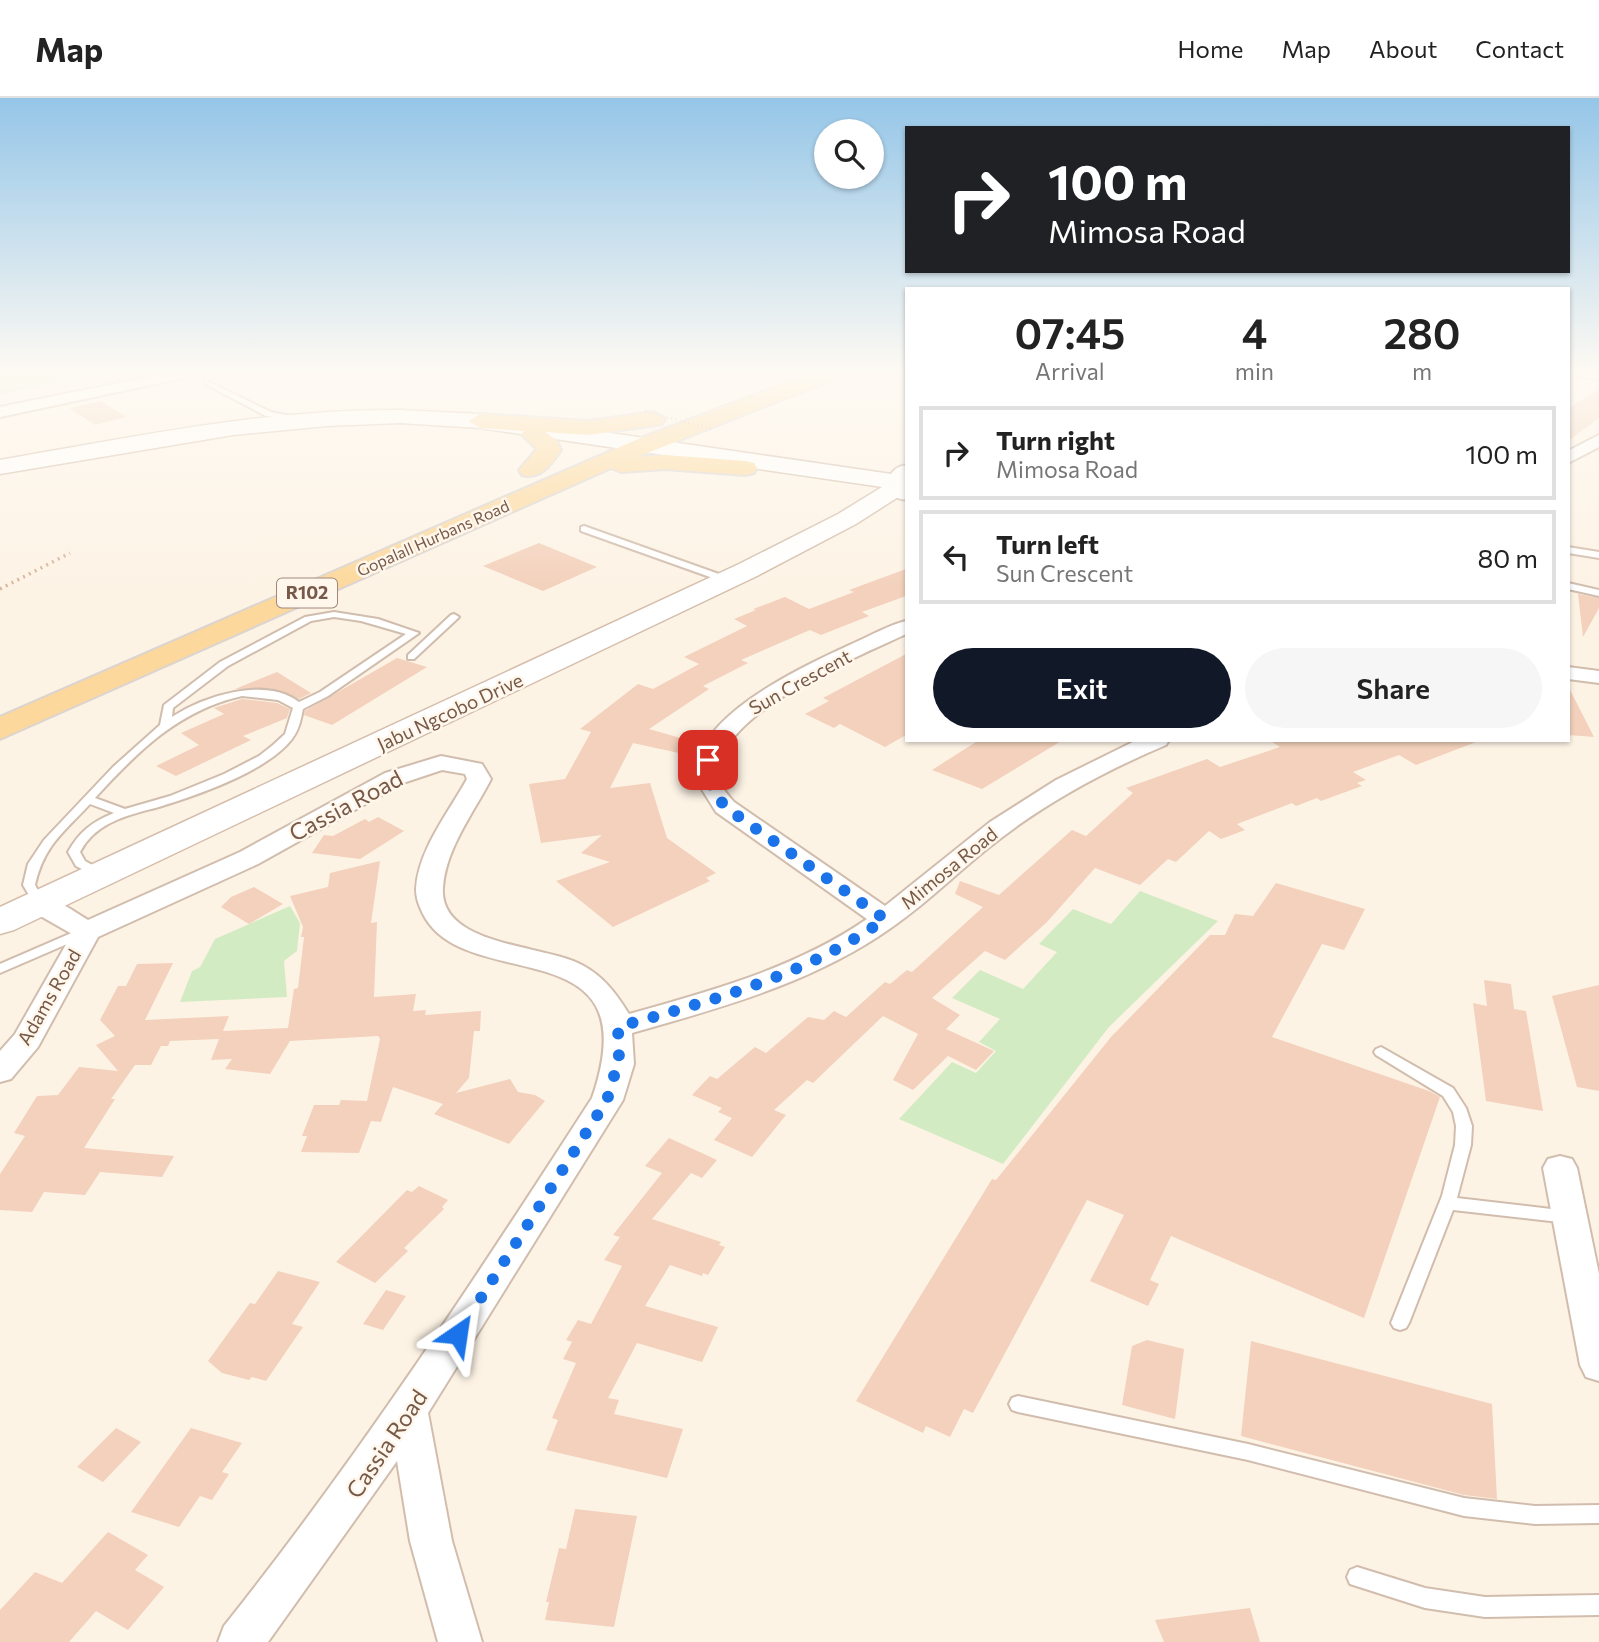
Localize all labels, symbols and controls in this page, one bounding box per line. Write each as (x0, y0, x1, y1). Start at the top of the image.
text: Map (35, 28, 103, 69)
text: Home (1178, 34, 1244, 63)
text: Map (1282, 34, 1331, 63)
text: About (1369, 34, 1437, 63)
text: Contact (1475, 34, 1564, 63)
map controls (814, 119, 884, 189)
button: search (814, 119, 884, 189)
text: 100 m (1048, 150, 1187, 210)
icon: right (933, 154, 1024, 245)
text: Mimosa Road (1048, 210, 1246, 250)
text: 07:45 (1014, 306, 1125, 358)
text: 4 (1242, 306, 1267, 358)
text: 280 (1383, 306, 1461, 358)
text: Arrival (1035, 357, 1105, 385)
text: min (1235, 357, 1274, 385)
text: m (1412, 357, 1432, 385)
text: Turn right (996, 424, 1115, 455)
icon: right (937, 434, 975, 472)
text: 100 m (1465, 438, 1538, 469)
text: Mimosa Road (996, 455, 1138, 483)
street label: Gopalall Hurbans Road (354, 495, 512, 580)
text: Turn left (996, 528, 1099, 559)
icon: left (937, 538, 975, 576)
text: 80 m (1478, 542, 1538, 573)
text: Sun Crescent (996, 559, 1133, 587)
road number: R102 (277, 578, 337, 607)
street label: Sun Crescent (745, 644, 855, 719)
button: Exit (933, 648, 1231, 728)
button: Share (1245, 648, 1542, 728)
street label: Jabu Ngcobo Drive (373, 668, 526, 755)
pin (678, 730, 738, 790)
icon: arrive (689, 741, 727, 779)
street label: Cassia Road (284, 763, 407, 847)
street label: Mimosa Road (896, 822, 1002, 913)
street label: Adams Road (12, 945, 85, 1049)
position arrow (421, 1297, 495, 1371)
street label: Cassia Road (340, 1384, 433, 1503)

